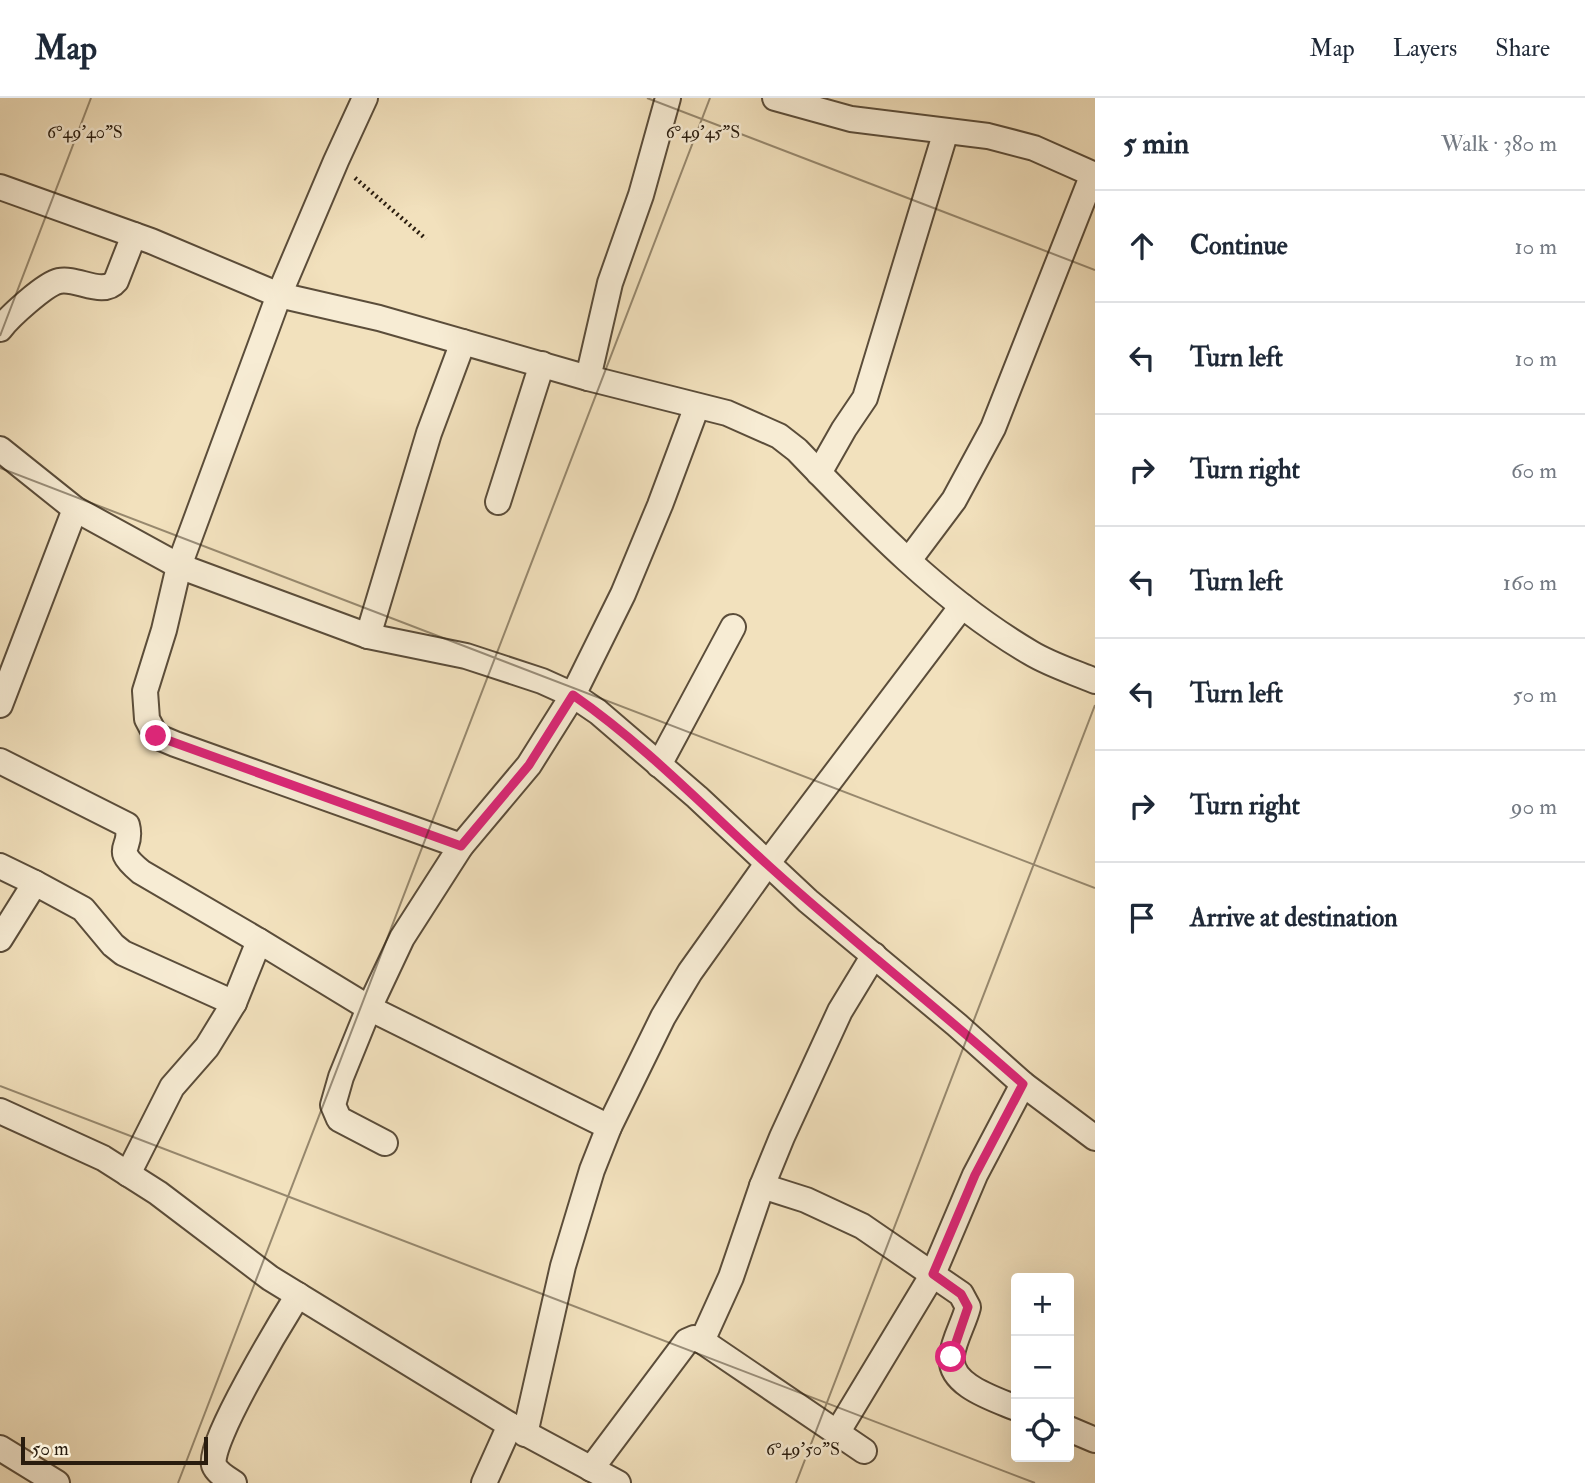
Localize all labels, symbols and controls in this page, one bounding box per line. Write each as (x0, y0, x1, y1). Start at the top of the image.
text: Map (35, 28, 97, 69)
text: Map (1310, 33, 1355, 64)
text: Layers (1393, 33, 1457, 64)
text: Share (1495, 33, 1550, 64)
text: 6°49'40"S (47, 121, 123, 144)
text: 6°49'45"S (666, 121, 740, 144)
text: 5 min (1123, 125, 1189, 162)
text: Walk · 380 m (1441, 129, 1557, 158)
icon: ahead (1123, 227, 1161, 265)
text: Continue (1190, 230, 1288, 262)
text: 10 m (1514, 232, 1557, 261)
icon: left (1123, 339, 1161, 377)
text: Turn left (1190, 342, 1283, 374)
text: 10 m (1514, 344, 1557, 373)
icon: right (1123, 451, 1161, 489)
text: Turn right (1190, 454, 1300, 486)
text: 60 m (1511, 456, 1557, 485)
icon: left (1123, 563, 1161, 601)
text: Turn left (1190, 566, 1283, 598)
text: 160 m (1503, 568, 1557, 597)
icon: left (1123, 675, 1161, 713)
text: Turn left (1190, 678, 1283, 710)
text: 50 m (1513, 680, 1557, 709)
route end (140, 720, 171, 751)
icon: right (1123, 787, 1161, 825)
text: Turn right (1190, 790, 1300, 822)
text: 90 m (1511, 792, 1557, 821)
icon: arrive (1123, 899, 1161, 937)
text: Arrive at destination (1190, 902, 1398, 934)
map controls (1011, 1273, 1074, 1462)
button: + (1011, 1273, 1074, 1336)
button: − (1011, 1336, 1074, 1399)
route start (935, 1341, 966, 1372)
button: locate (1011, 1399, 1074, 1462)
scale bar (21, 1434, 208, 1466)
text: 50 m (32, 1437, 69, 1461)
text: 6°49'50"S (766, 1438, 840, 1461)

